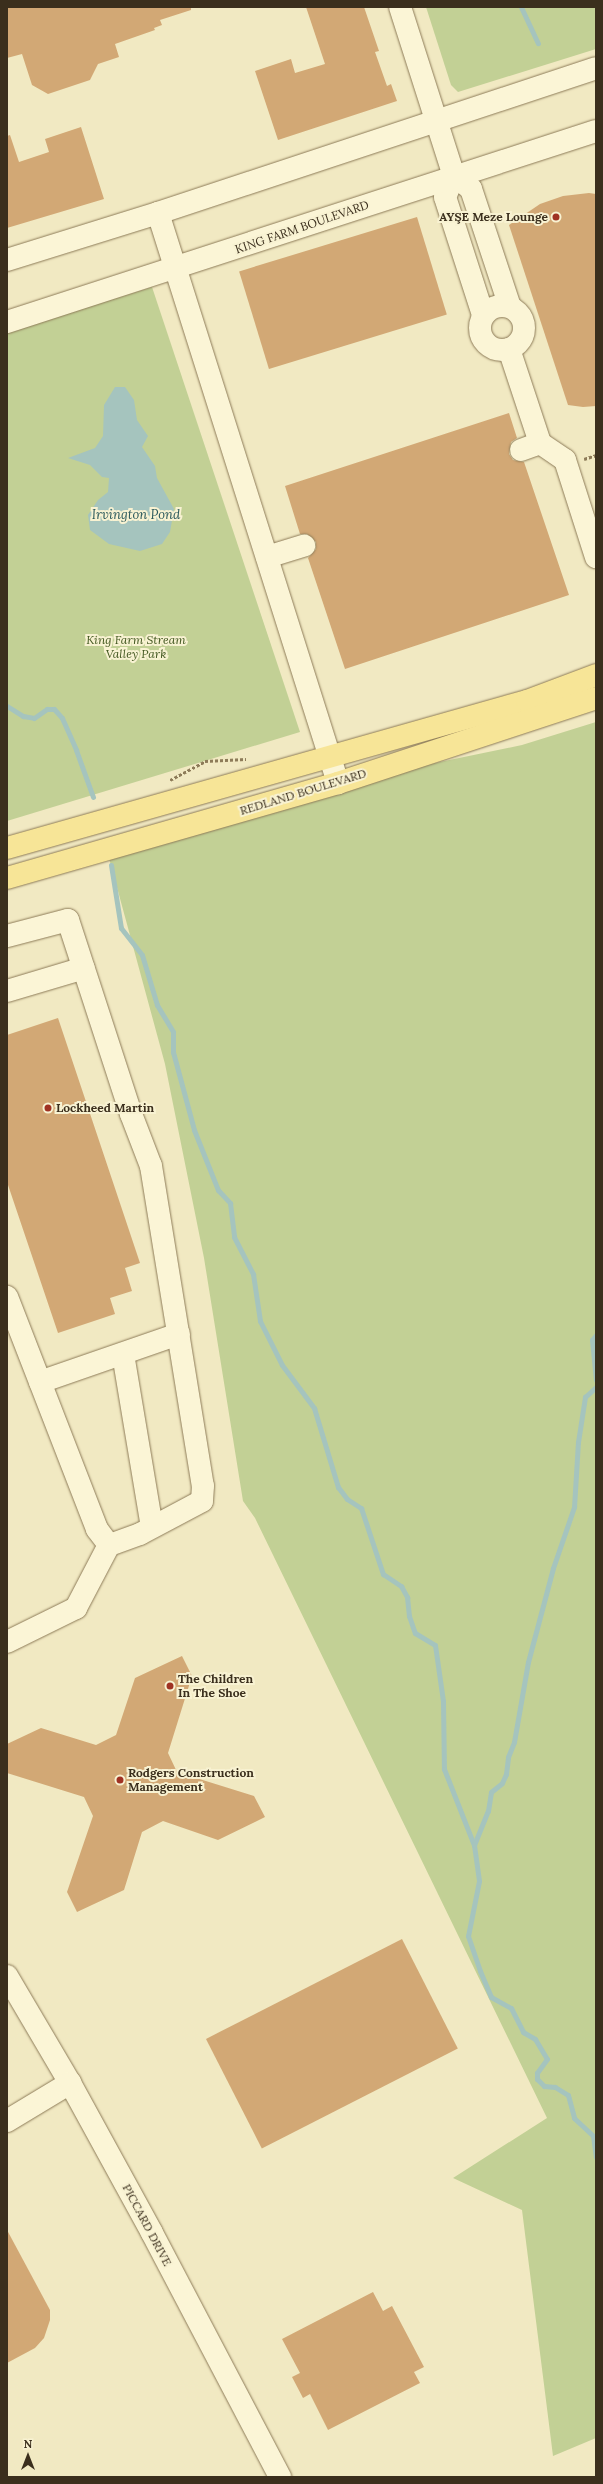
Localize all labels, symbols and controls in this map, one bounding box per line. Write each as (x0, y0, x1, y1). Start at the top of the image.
street label: KING FARM BOULEVARD (233, 197, 371, 257)
place label: AYŞE Meze Lounge (439, 210, 548, 224)
marker: AYŞE Meze Lounge (551, 212, 561, 222)
water label: Irvington Pond (92, 507, 180, 523)
park label: King Farm Stream Valley Park (86, 633, 186, 661)
street label: REDLAND BOULEVARD (238, 766, 368, 818)
place label: Lockheed Martin (56, 1101, 154, 1115)
marker: Lockheed Martin (43, 1103, 53, 1113)
place label: The Children In The Shoe (178, 1672, 253, 1700)
marker: The Children In The Shoe (165, 1681, 175, 1691)
place label: Rodgers Construction Management (128, 1766, 254, 1794)
marker: Rodgers Construction Management (115, 1775, 125, 1785)
street label: PICCARD DRIVE (119, 2182, 175, 2268)
north arrow (8, 2436, 48, 2476)
text: N (24, 2437, 32, 2451)

